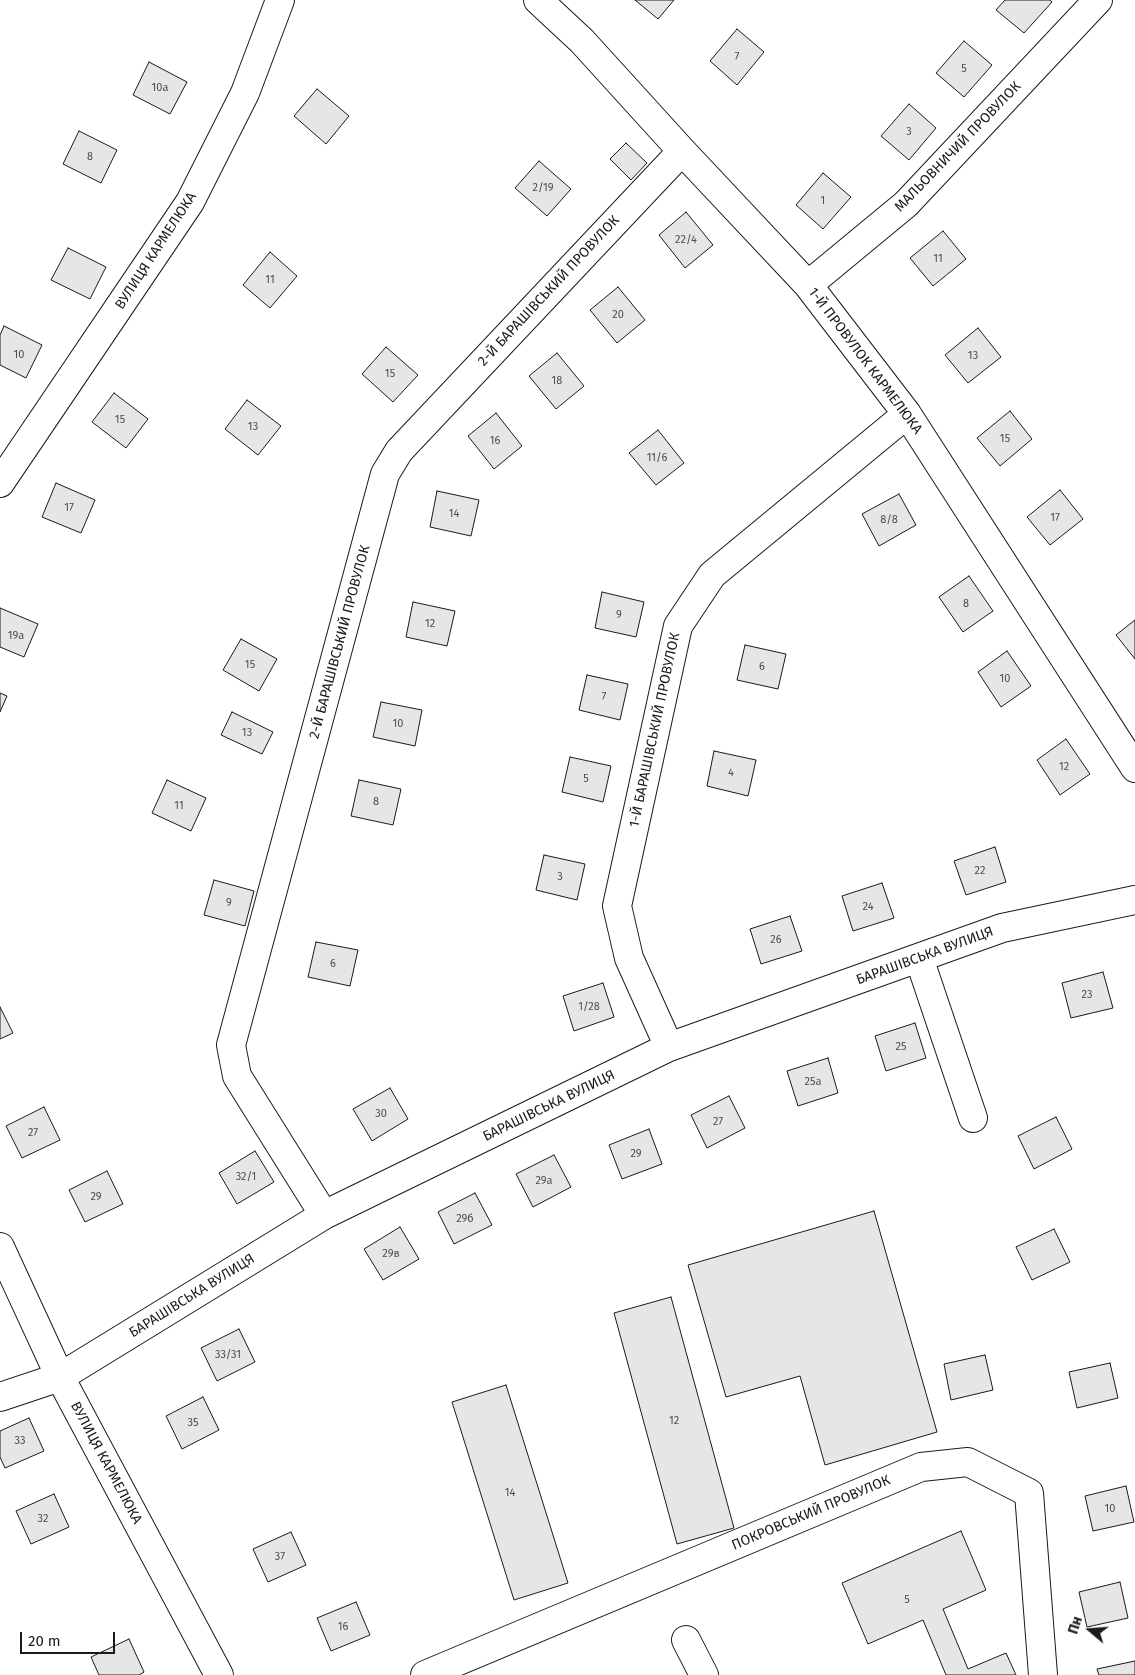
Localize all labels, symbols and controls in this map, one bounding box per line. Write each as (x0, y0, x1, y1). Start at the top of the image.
house number: 7 (735, 50, 739, 64)
house number: 5 (961, 62, 967, 76)
street label: МАЛЬОВНИЧИЙ ПРОВУЛОК (891, 78, 1025, 216)
house number: 10а (152, 81, 168, 95)
house number: 3 (906, 125, 912, 139)
house number: 8 (87, 150, 93, 164)
house number: 2/19 (532, 181, 554, 195)
street label: ВУЛИЦЯ КАРМЕЛЮКА (112, 189, 200, 313)
house number: 1 (821, 194, 825, 208)
street label: 2-Й БАРАШІВСЬКИЙ ПРОВУЛОК (475, 212, 623, 370)
house number: 22/4 (675, 233, 697, 247)
house number: 11 (933, 252, 943, 266)
house number: 11 (265, 273, 275, 287)
street label: 1-Й ПРОВУЛОК КАРМЕЛЮКА (804, 284, 926, 438)
house number: 20 (612, 308, 624, 322)
house number: 10 (14, 348, 24, 362)
house number: 13 (968, 349, 978, 363)
house number: 15 (385, 367, 395, 381)
house number: 18 (552, 374, 562, 388)
house number: 15 (115, 413, 125, 427)
house number: 13 (248, 420, 258, 434)
house number: 15 (1000, 432, 1010, 446)
house number: 16 (490, 434, 500, 448)
house number: 11/6 (647, 451, 667, 465)
house number: 17 (64, 501, 74, 515)
house number: 14 (449, 507, 459, 521)
house number: 17 (1050, 511, 1060, 525)
house number: 8/8 (880, 513, 898, 527)
street label: 2-Й БАРАШІВСЬКИЙ ПРОВУЛОК (306, 543, 374, 741)
house number: 8 (963, 597, 969, 611)
house number: 9 (616, 608, 622, 622)
house number: 12 (425, 617, 435, 631)
house number: 19а (8, 629, 24, 643)
street label: 1-Й БАРАШІВСЬКИЙ ПРОВУЛОК (626, 631, 684, 829)
house number: 15 (245, 658, 255, 672)
house number: 6 (759, 660, 765, 674)
house number: 10 (1000, 672, 1010, 686)
house number: 7 (602, 690, 606, 704)
house number: 10 (393, 717, 403, 731)
house number: 13 (242, 726, 252, 740)
house number: 12 (1059, 760, 1069, 774)
house number: 4 (728, 766, 734, 780)
house number: 5 (583, 772, 589, 786)
house number: 8 (373, 795, 379, 809)
house number: 11 (174, 799, 184, 813)
house number: 22 (975, 864, 985, 878)
house number: 3 (557, 870, 563, 884)
house number: 9 (226, 896, 232, 910)
house number: 24 (863, 900, 873, 914)
street label: БАРАШІВСЬКА ВУЛИЦЯ (854, 923, 996, 989)
house number: 26 (770, 933, 782, 947)
house number: 6 (330, 957, 336, 971)
house number: 23 (1082, 988, 1092, 1002)
house number: 1/28 (578, 1000, 600, 1014)
house number: 25 (896, 1040, 906, 1054)
street label: БАРАШІВСЬКА ВУЛИЦЯ (480, 1067, 618, 1145)
house number: 25а (805, 1075, 821, 1089)
house number: 30 (375, 1107, 387, 1121)
house number: 27 (713, 1115, 723, 1129)
house number: 27 (28, 1126, 38, 1140)
house number: 29 (630, 1147, 642, 1161)
house number: 32/1 (236, 1170, 256, 1184)
house number: 29а (536, 1174, 552, 1188)
house number: 29 (90, 1190, 102, 1204)
house number: 29б (456, 1212, 474, 1226)
house number: 29в (382, 1247, 400, 1261)
street label: БАРАШІВСЬКА ВУЛИЦЯ (126, 1251, 258, 1341)
house number: 33/31 (215, 1348, 241, 1362)
street label: ВУЛИЦЯ КАРМЕЛЮКА (67, 1399, 145, 1527)
house number: 12 (669, 1414, 679, 1428)
house number: 35 (188, 1416, 198, 1430)
house number: 33 (15, 1434, 25, 1448)
street label: ПОКРОВСЬКИЙ ПРОВУЛОК (729, 1472, 893, 1554)
house number: 14 (505, 1486, 515, 1500)
house number: 10 (1105, 1502, 1115, 1516)
house number: 32 (38, 1512, 48, 1526)
house number: 37 (275, 1550, 285, 1564)
house number: 5 (904, 1593, 910, 1607)
north arrow (1065, 1605, 1115, 1655)
text: Пн (1064, 1614, 1086, 1636)
house number: 16 (338, 1620, 348, 1634)
scale bar (22, 1622, 118, 1654)
text: 20 m (28, 1632, 61, 1650)

